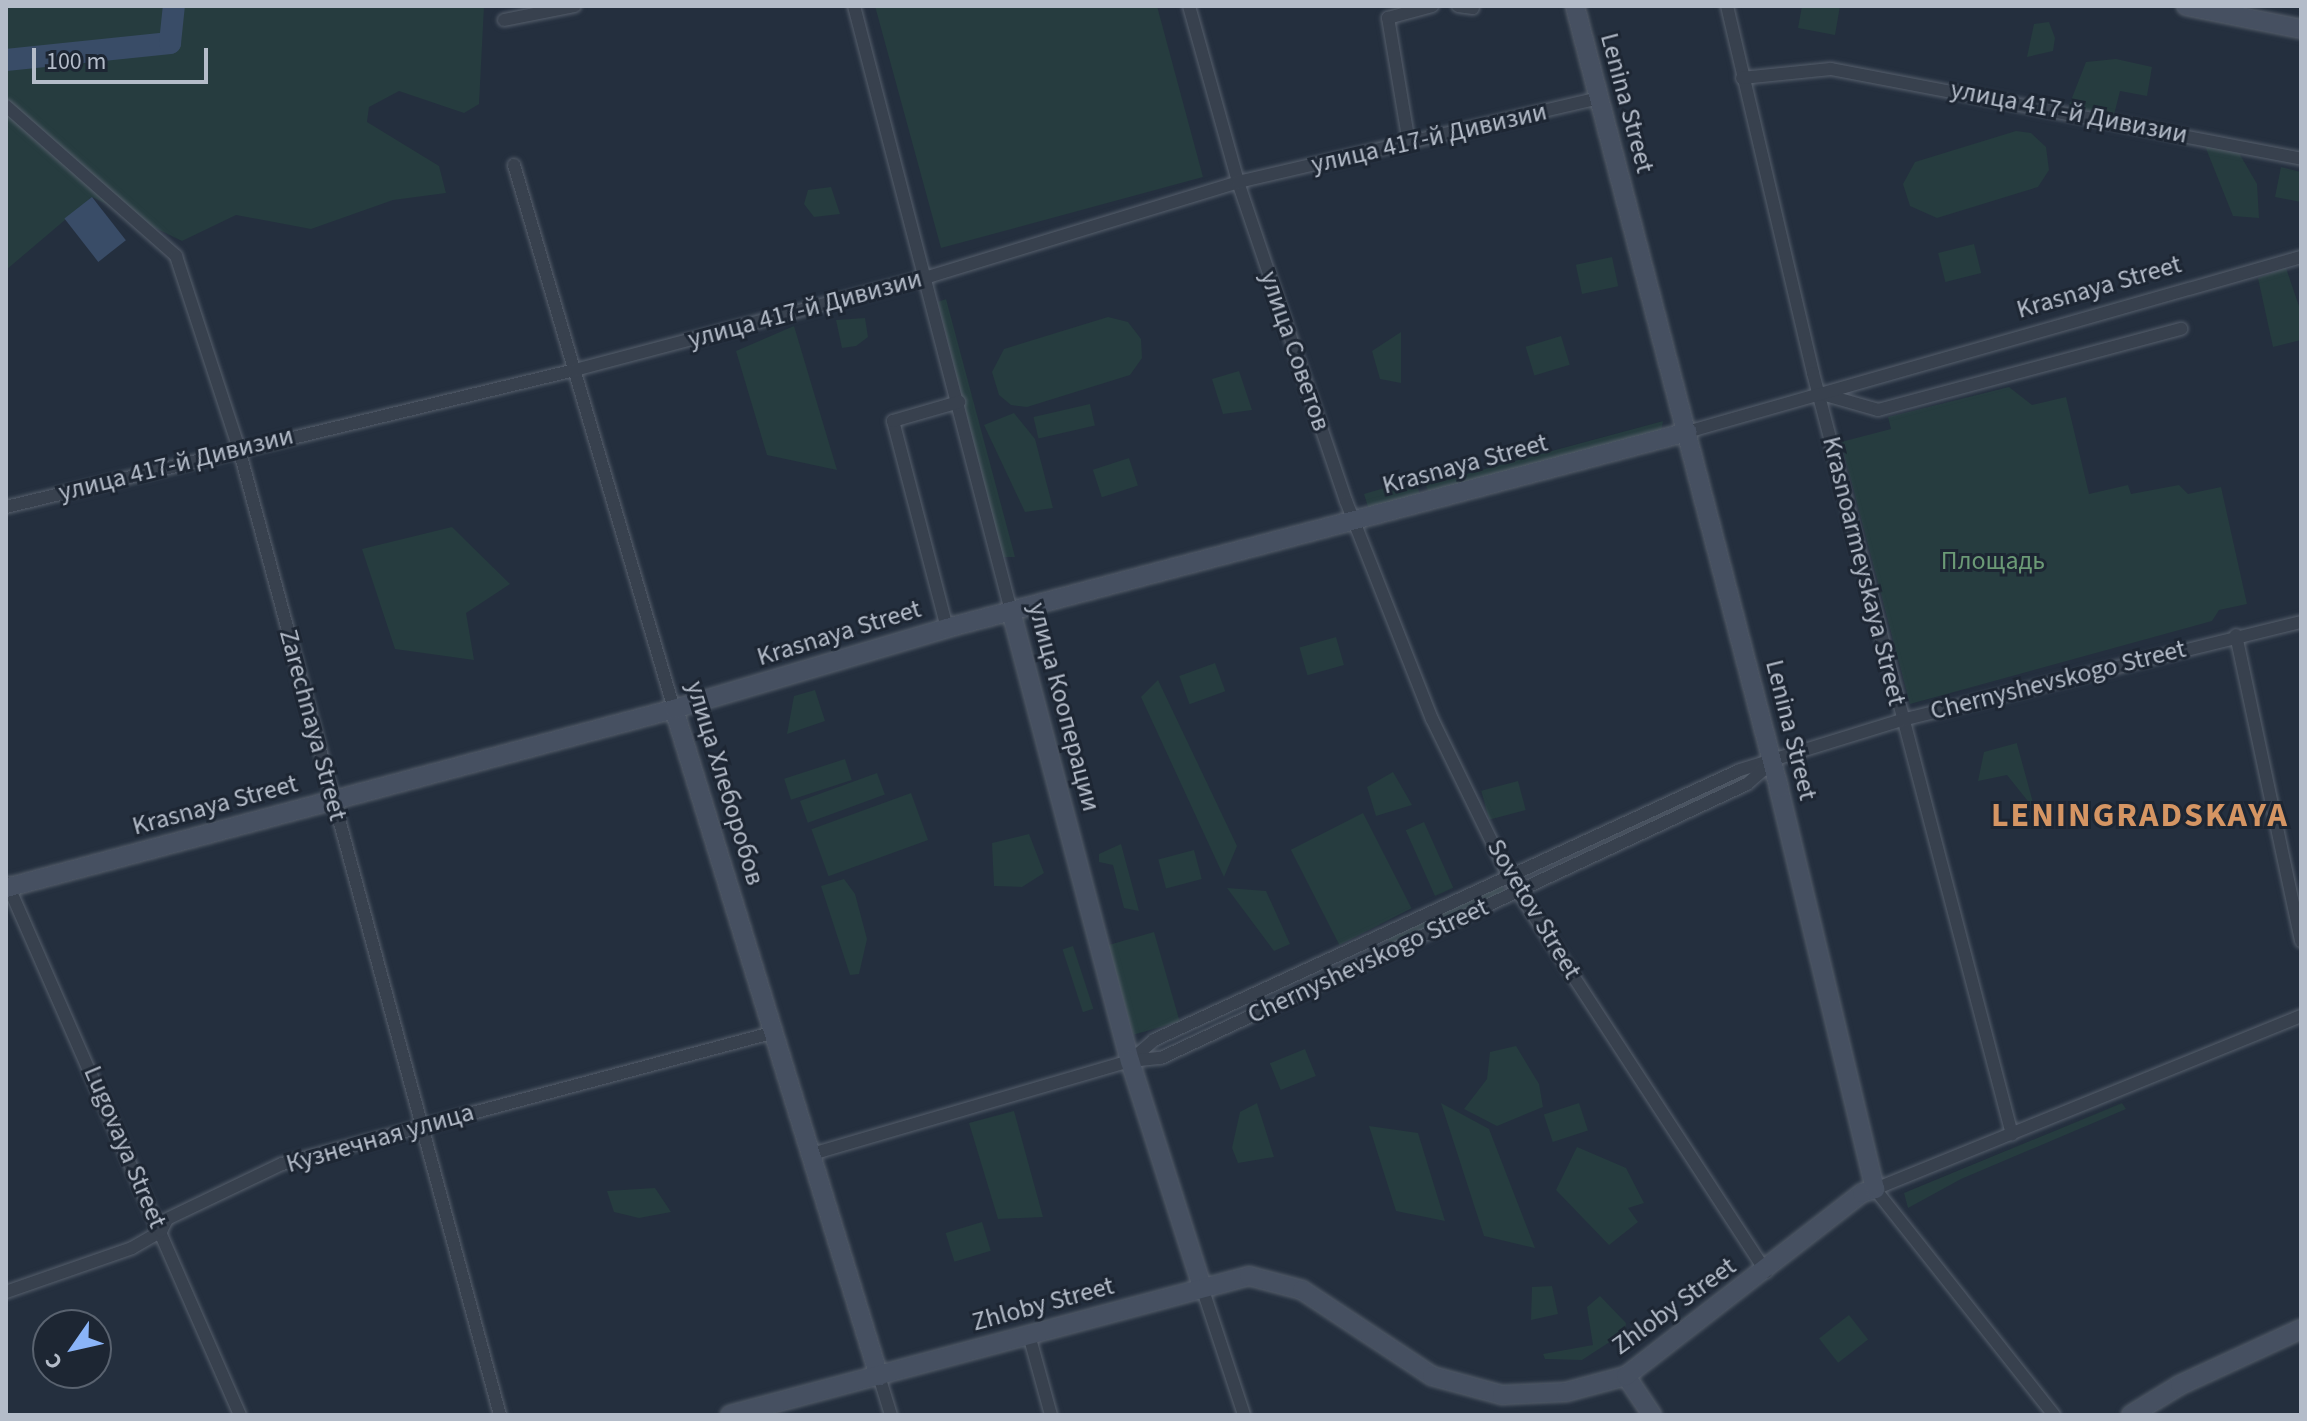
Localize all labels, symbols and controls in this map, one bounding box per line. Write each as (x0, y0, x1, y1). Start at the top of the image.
street label: Lenina Street (1593, 30, 1661, 176)
scale bar (36, 32, 212, 82)
text: 100 m (46, 44, 106, 79)
street label: улица 417-й Дивизии (1948, 74, 2190, 150)
street label: улица 417-й Дивизии (1308, 96, 1550, 180)
street label: Krasnaya Street (2013, 249, 2185, 325)
street label: улица 417-й Дивизии (685, 263, 925, 355)
street label: улица Советов (1253, 267, 1337, 435)
street label: улица 417-й Дивизии (55, 420, 297, 508)
street label: Krasnaya Street (1379, 427, 1551, 501)
street label: Krasnoarmeyskaya Street (1815, 433, 1913, 709)
park label: Площадь (1941, 545, 2045, 577)
street label: Krasnaya Street (753, 593, 925, 673)
street label: улица Кооперации (1021, 599, 1107, 815)
street label: Zarechnaya Street (272, 626, 354, 824)
street label: Chernyshevskogo Street (1927, 633, 2189, 727)
street label: Lenina Street (1759, 657, 1823, 803)
street label: улица Хлеборобов (679, 677, 771, 889)
street label: Krasnaya Street (129, 768, 301, 842)
district label: LENINGRADSKAYA (1991, 796, 2289, 836)
street label: Sovetov Street (1480, 833, 1588, 985)
street label: Chernyshevskogo Street (1243, 891, 1493, 1031)
street label: Lugovaya Street (77, 1061, 173, 1233)
street label: Кузнечная улица (283, 1096, 477, 1180)
street label: Zhloby Street (1606, 1251, 1742, 1361)
street label: Zhloby Street (969, 1270, 1117, 1338)
north arrow (32, 1309, 112, 1389)
text: С (37, 1347, 71, 1376)

